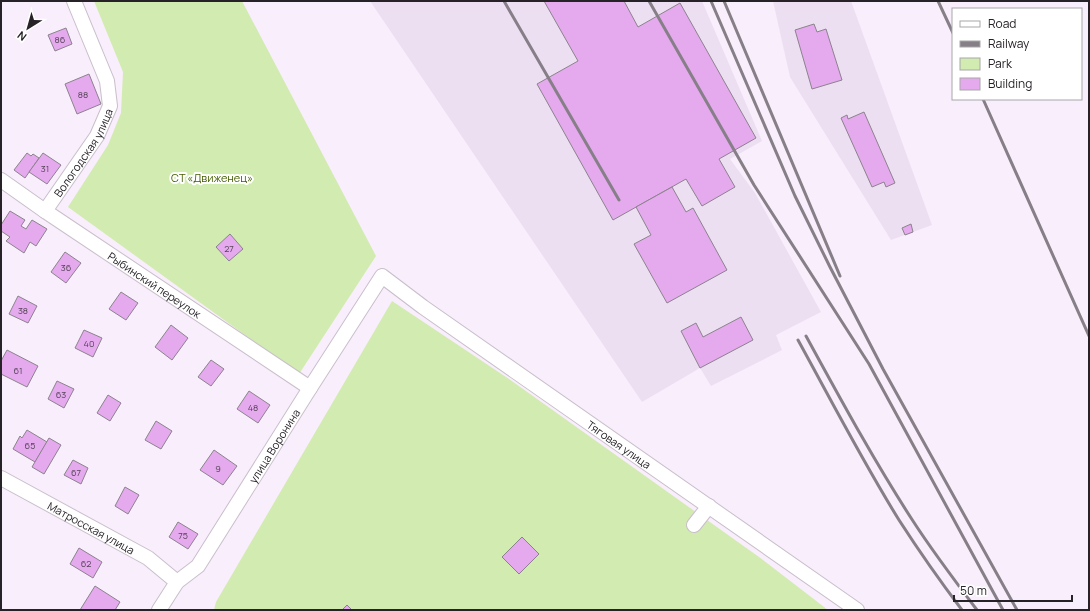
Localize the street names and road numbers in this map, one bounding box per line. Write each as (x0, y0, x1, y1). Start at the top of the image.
street label: Вологодская улица (50, 106, 116, 199)
street label: Рыбинский переулок (105, 248, 205, 321)
street label: улица Воронина (245, 406, 303, 486)
street label: Тяговая улица (584, 417, 654, 472)
street label: Матросская улица (45, 497, 138, 557)

